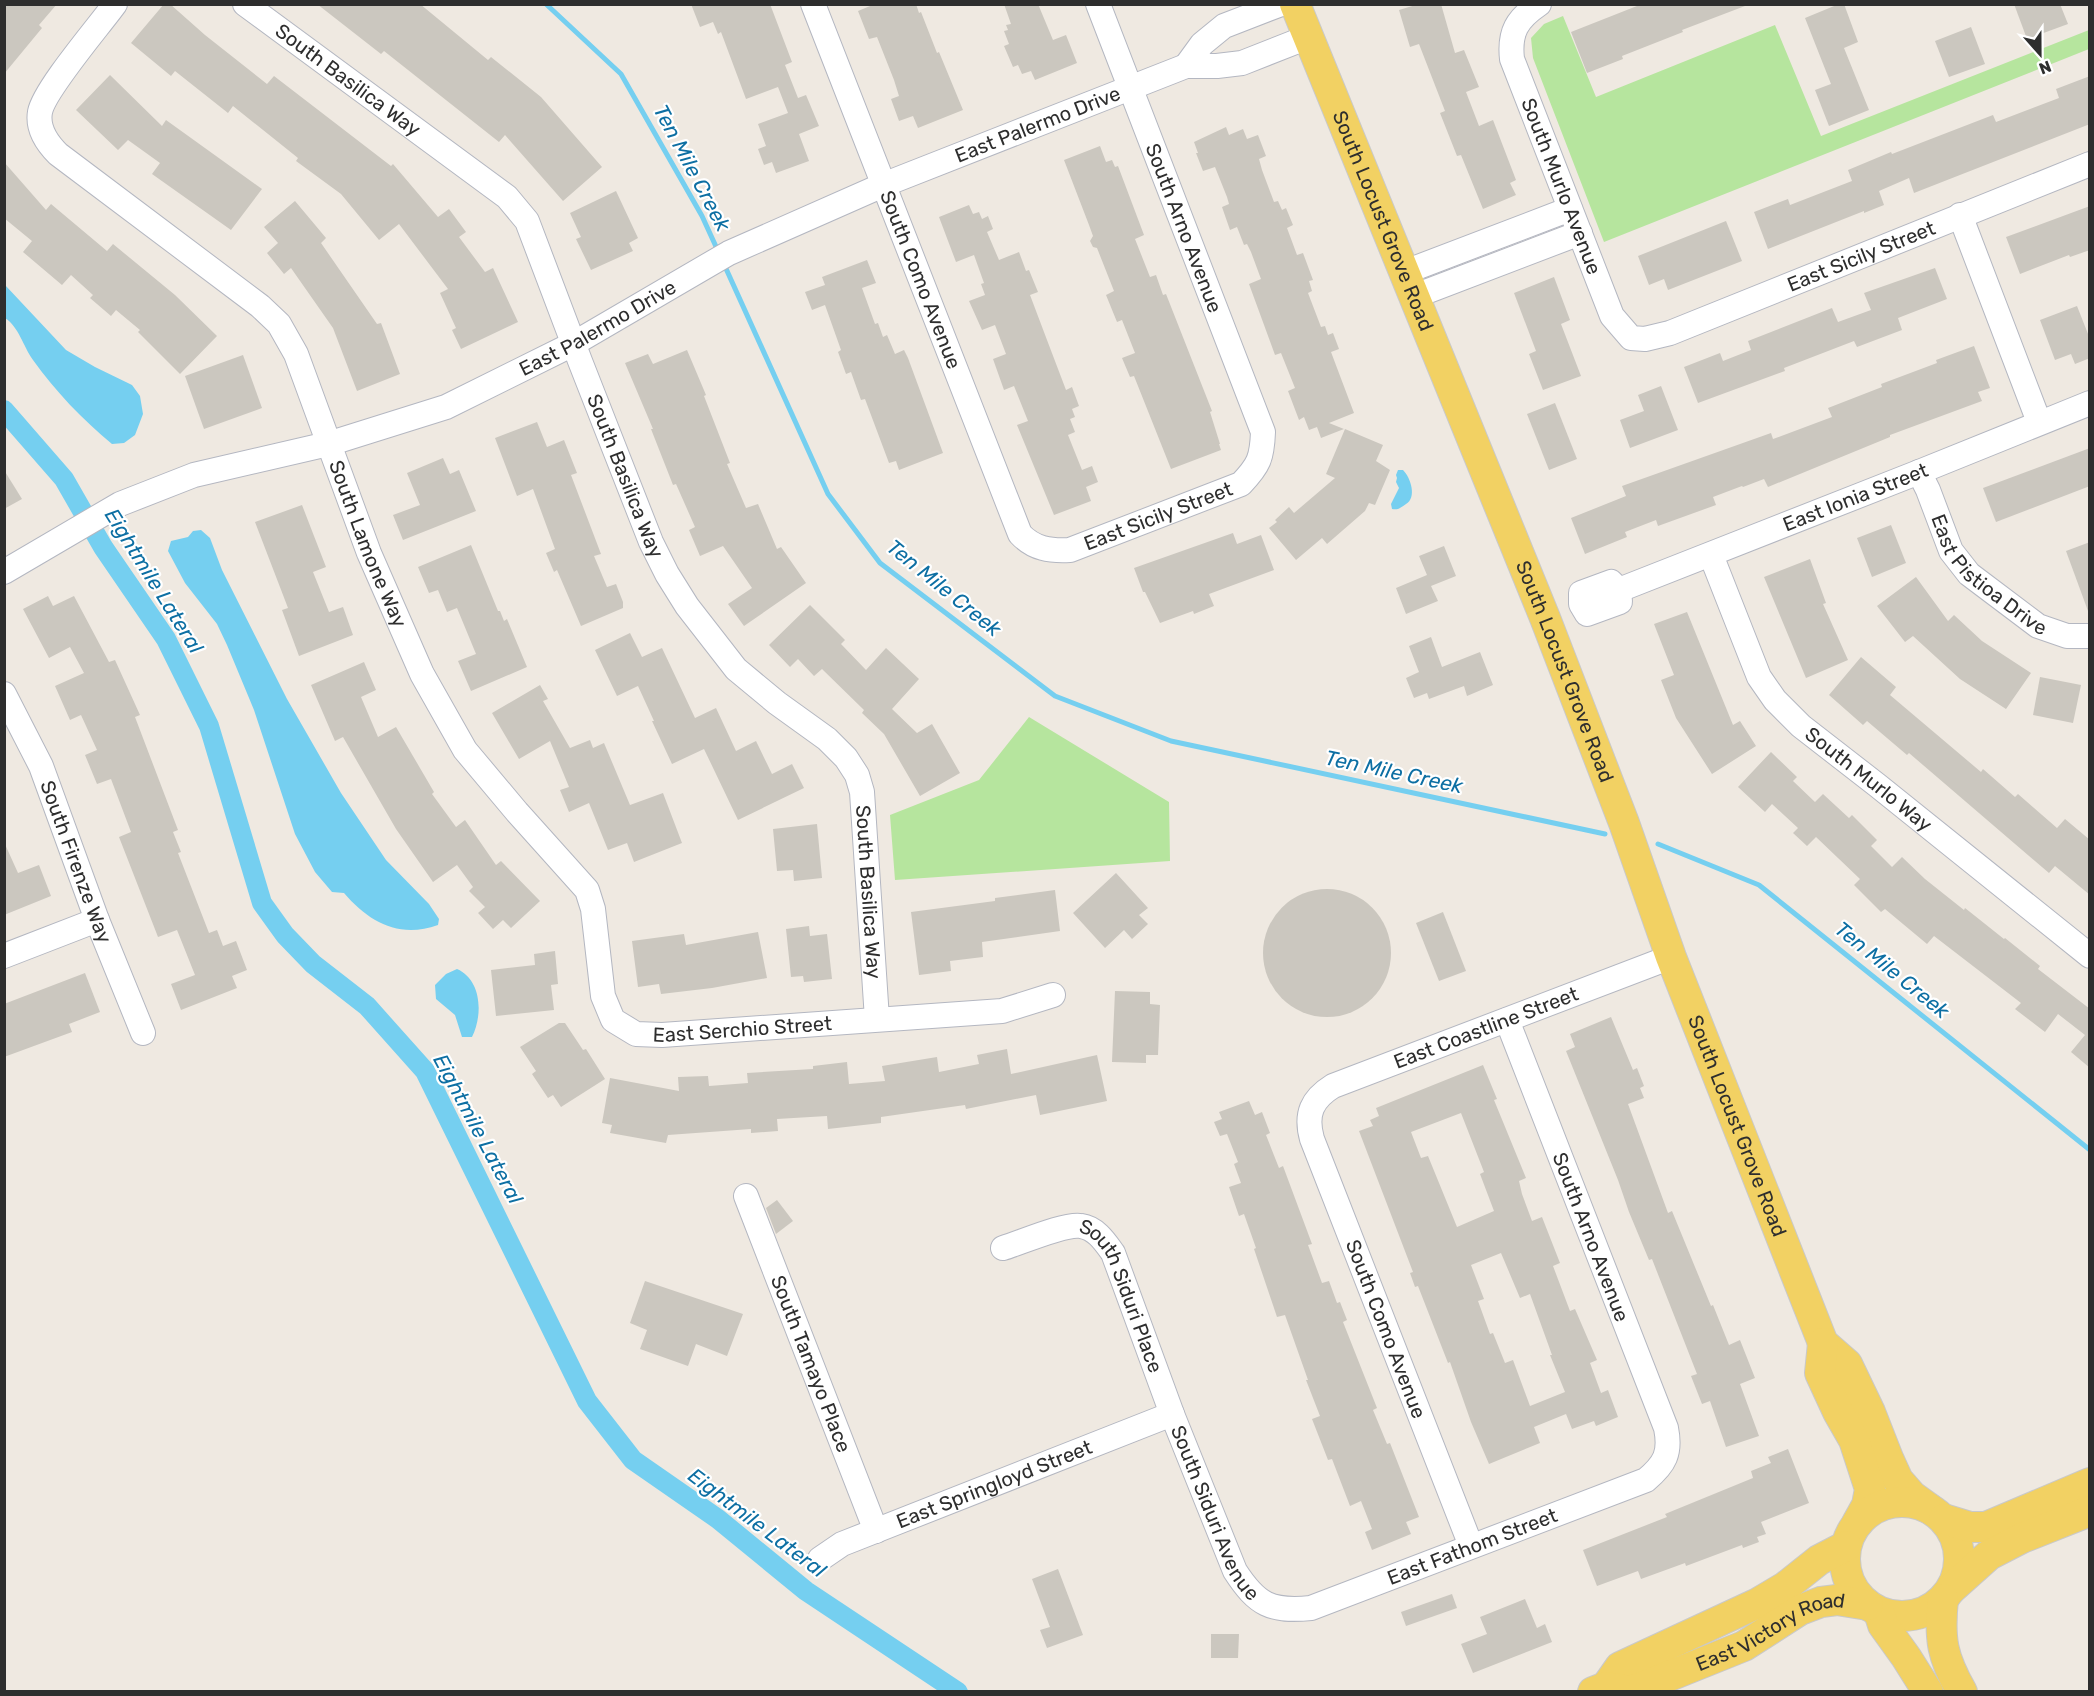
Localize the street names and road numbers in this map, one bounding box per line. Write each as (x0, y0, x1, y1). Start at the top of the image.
street label: South Basilica Way (271, 19, 425, 141)
street label: East Palermo Drive (951, 81, 1124, 168)
street label: South Murlo Avenue (1516, 95, 1607, 278)
street label: South Locust Grove Road (1328, 107, 1439, 334)
street label: South Arno Avenue (1141, 140, 1227, 316)
street label: South Como Avenue (875, 187, 966, 372)
street label: East Sicily Street (1784, 216, 1939, 297)
street label: East Palermo Drive (515, 275, 680, 381)
street label: South Basilica Way (582, 391, 669, 562)
street label: South Lamone Way (324, 457, 412, 631)
street label: East Ionia Street (1779, 458, 1932, 536)
street label: East Sicily Street (1080, 476, 1236, 555)
street label: East Pistioa Drive (1926, 511, 2050, 640)
street label: South Locust Grove Road (1511, 557, 1619, 786)
street label: South Murlo Way (1801, 722, 1937, 837)
street label: South Firenze Way (35, 777, 117, 947)
street label: South Basilica Way (851, 804, 886, 980)
street label: East Coastline Street (1390, 981, 1582, 1074)
street label: East Serchio Street (652, 1011, 833, 1047)
street label: South Locust Grove Road (1683, 1012, 1792, 1240)
street label: South Arno Avenue (1548, 1149, 1634, 1325)
street label: South Siduri Place (1076, 1214, 1168, 1376)
street label: South Como Avenue (1341, 1236, 1431, 1422)
street label: South Tamayo Place (766, 1272, 856, 1456)
street label: South Siduri Avenue (1166, 1422, 1264, 1605)
street label: East Springloyd Street (893, 1435, 1095, 1533)
street label: East Fathom Street (1384, 1503, 1561, 1590)
street label: East Victory Road (1692, 1588, 1847, 1676)

